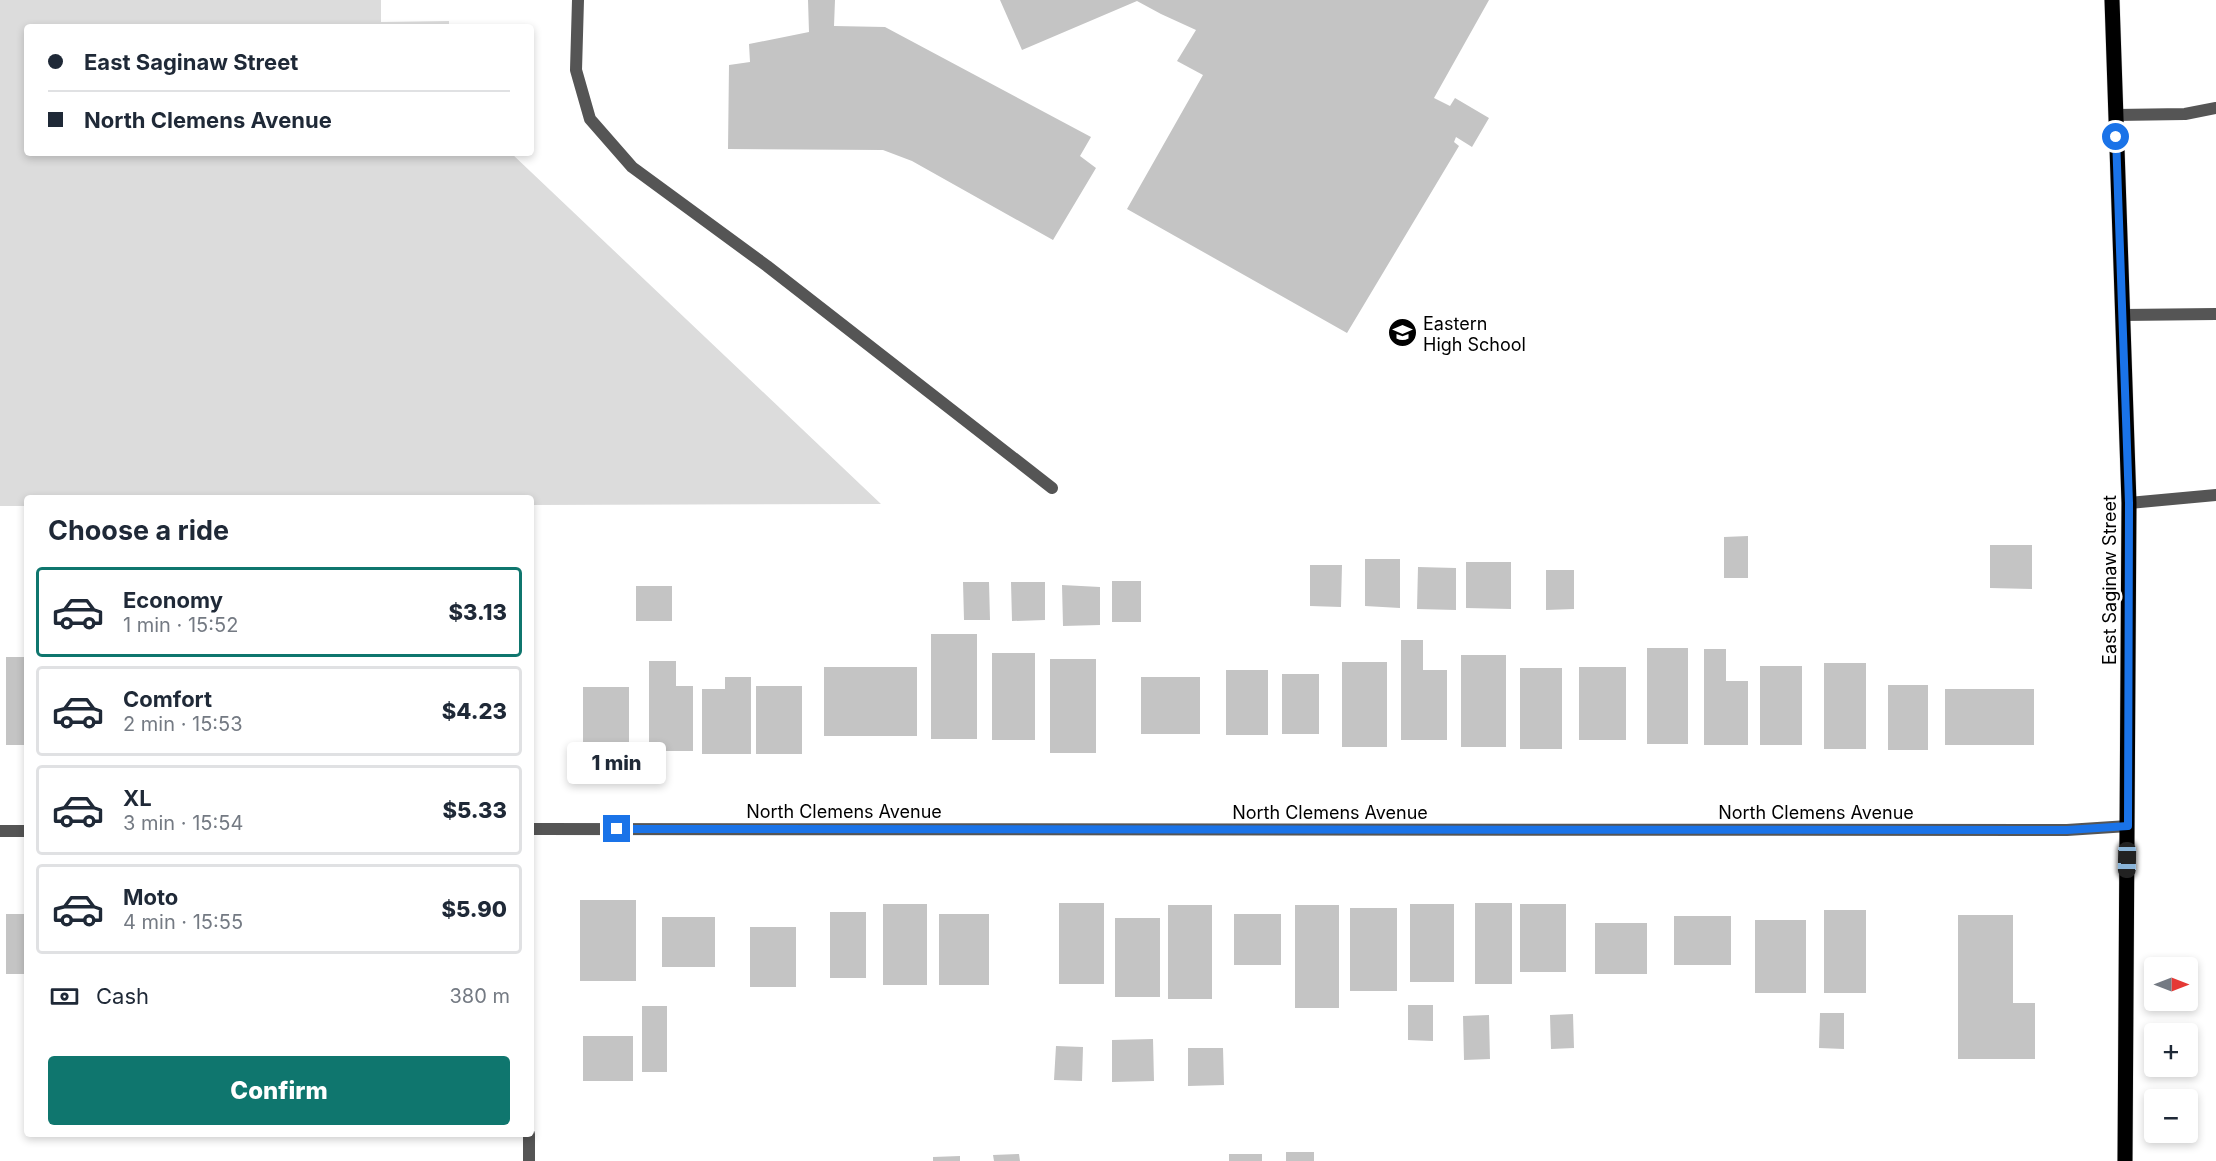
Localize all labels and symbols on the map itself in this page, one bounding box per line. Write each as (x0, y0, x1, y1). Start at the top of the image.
route start (2102, 123, 2129, 150)
place label: Eastern High School (1423, 313, 1526, 355)
school or university icon: Eastern High School (1386, 317, 1418, 349)
street label: East Saginaw Street (2099, 495, 2120, 665)
callout: 1 min (568, 742, 666, 784)
street label: North Clemens Avenue (746, 801, 942, 822)
street label: North Clemens Avenue (1232, 802, 1428, 823)
street label: North Clemens Avenue (1718, 802, 1914, 823)
route end (603, 815, 630, 842)
car (2118, 842, 2136, 878)
north arrow (2144, 957, 2198, 1011)

